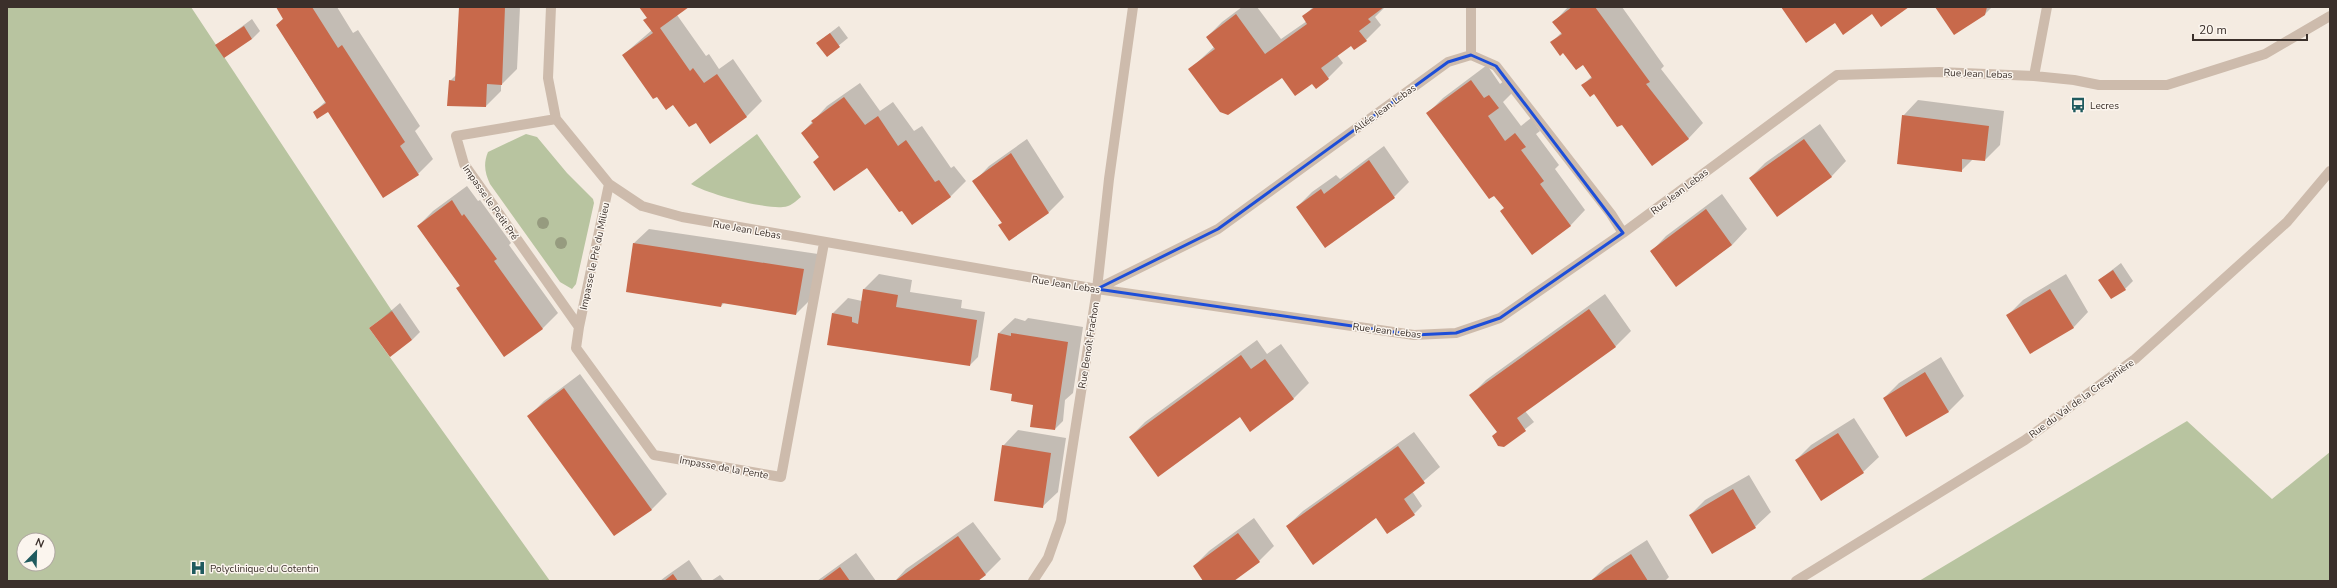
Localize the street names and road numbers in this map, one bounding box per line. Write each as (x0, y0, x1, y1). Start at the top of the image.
street label: Rue Jean Lebas (1943, 66, 2013, 82)
street label: Allée Jean Lebas (1350, 81, 1419, 137)
street label: Impasse le Petit Pré (459, 162, 521, 243)
street label: Rue Jean Lebas (1648, 165, 1711, 218)
street label: Impasse le Prè du Milieu (577, 201, 613, 311)
street label: Rue Jean Lebas (712, 217, 782, 243)
street label: Rue Jean Lebas (1031, 273, 1101, 297)
street label: Rue Benoît Frachon (1075, 301, 1103, 390)
street label: Rue Jean Lebas (1352, 320, 1422, 342)
street label: Rue du Val de la Crespinière (2026, 356, 2137, 442)
street label: Impasse de la Pente (678, 453, 769, 483)

